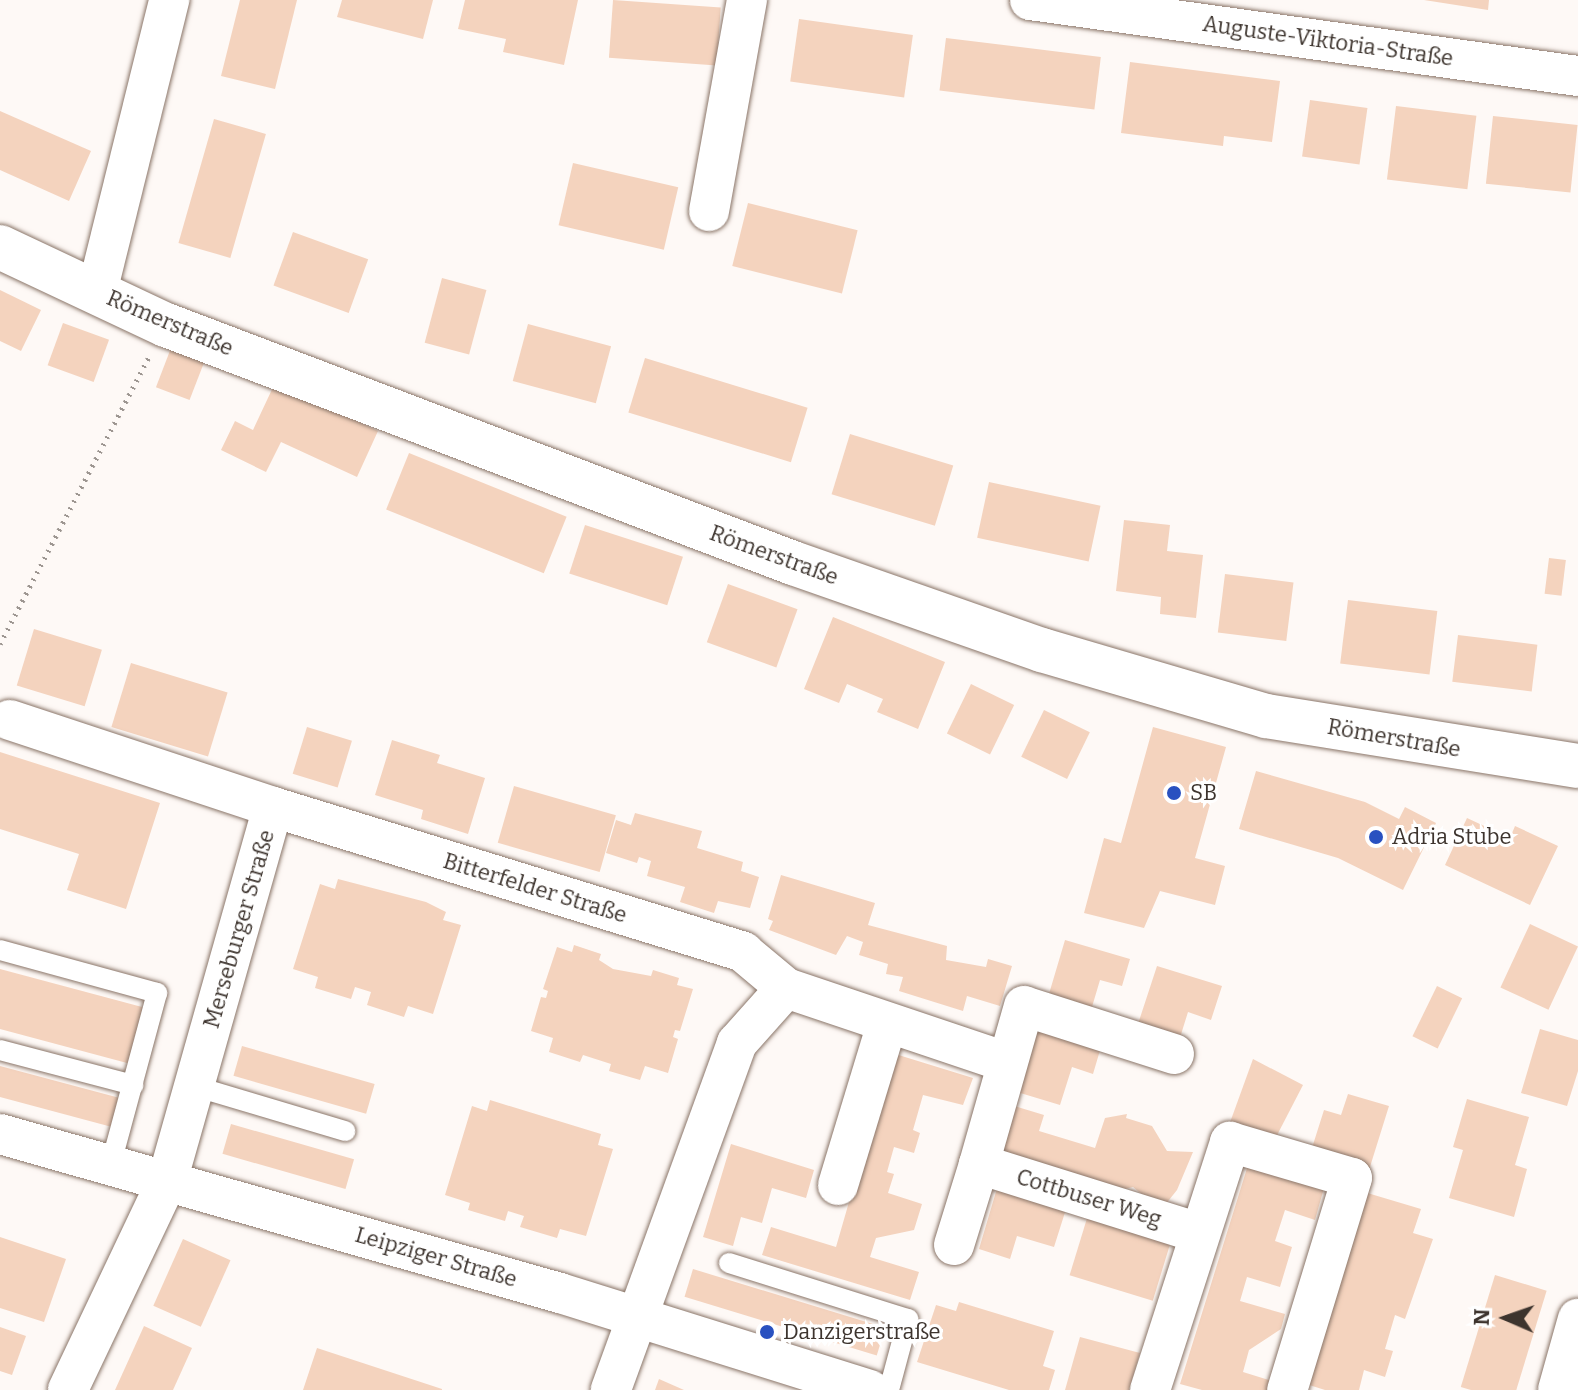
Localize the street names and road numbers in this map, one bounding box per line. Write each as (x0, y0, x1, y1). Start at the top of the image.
street label: Auguste-Viktoria-Straße (1201, 10, 1455, 72)
street label: Römerstraße (103, 285, 237, 361)
street label: Römerstraße (706, 520, 842, 590)
street label: Römerstraße (1325, 713, 1463, 763)
street label: Merseburger Straße (198, 827, 280, 1031)
street label: Bitterfelder Straße (440, 848, 630, 928)
street label: Cottbuser Weg (1013, 1163, 1165, 1233)
street label: Leipziger Straße (352, 1221, 520, 1293)

